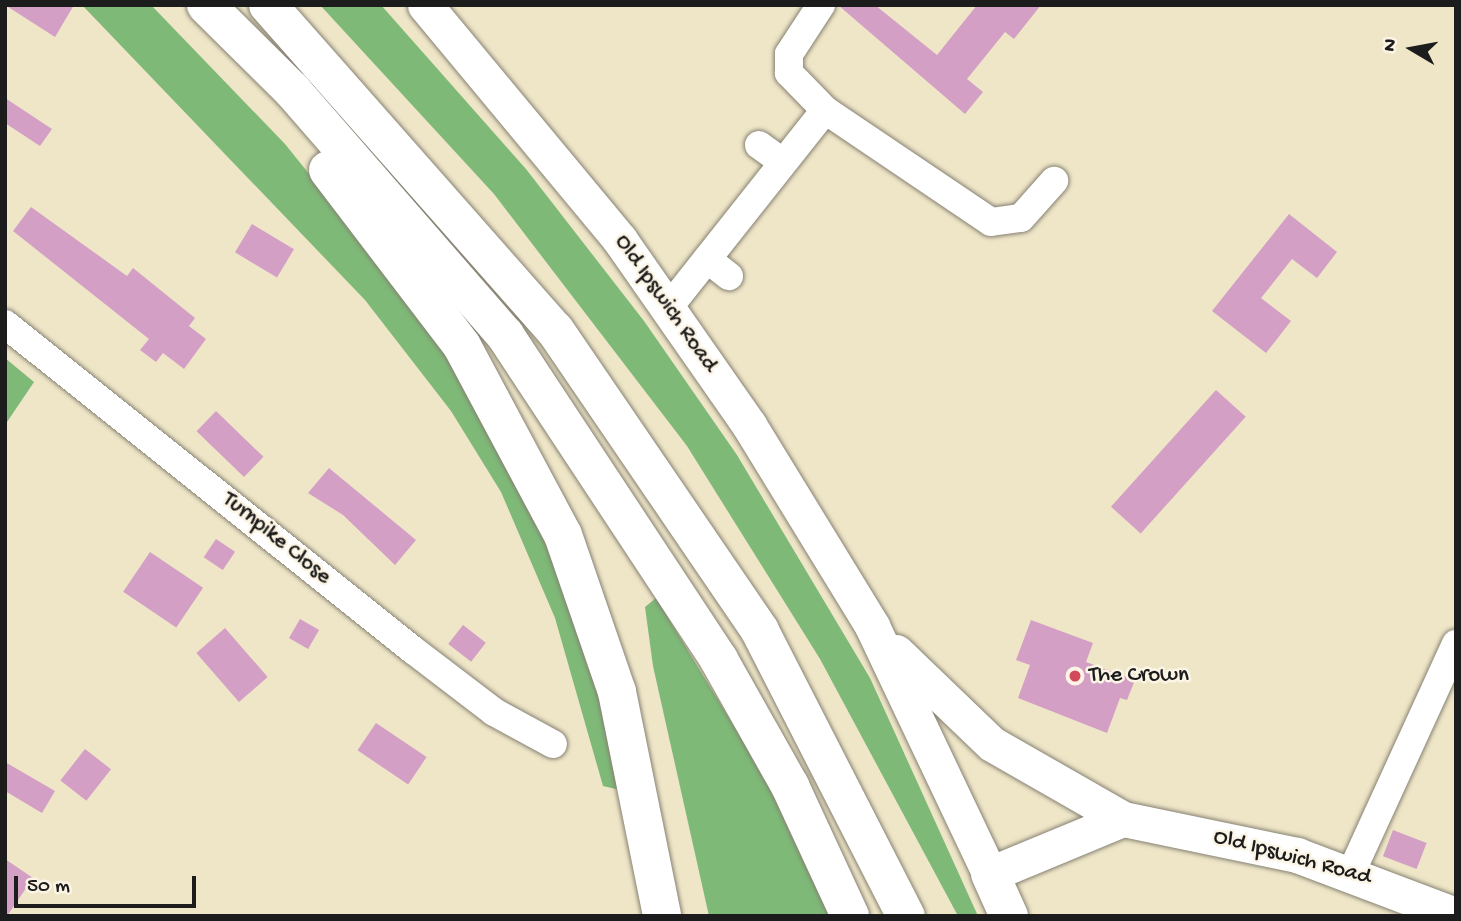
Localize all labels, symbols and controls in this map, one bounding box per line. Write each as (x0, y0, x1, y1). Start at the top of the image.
north arrow (1377, 14, 1447, 84)
text: N (1378, 37, 1403, 53)
street label: Old Ipswich Road (607, 230, 723, 378)
street label: Turnpike Close (216, 487, 336, 591)
place label: The Crown (1089, 662, 1189, 690)
marker: The Crown (1067, 668, 1083, 684)
street label: Old Ipswich Road (1210, 824, 1374, 892)
scale bar (18, 862, 200, 906)
text: 50 m (27, 875, 70, 900)

